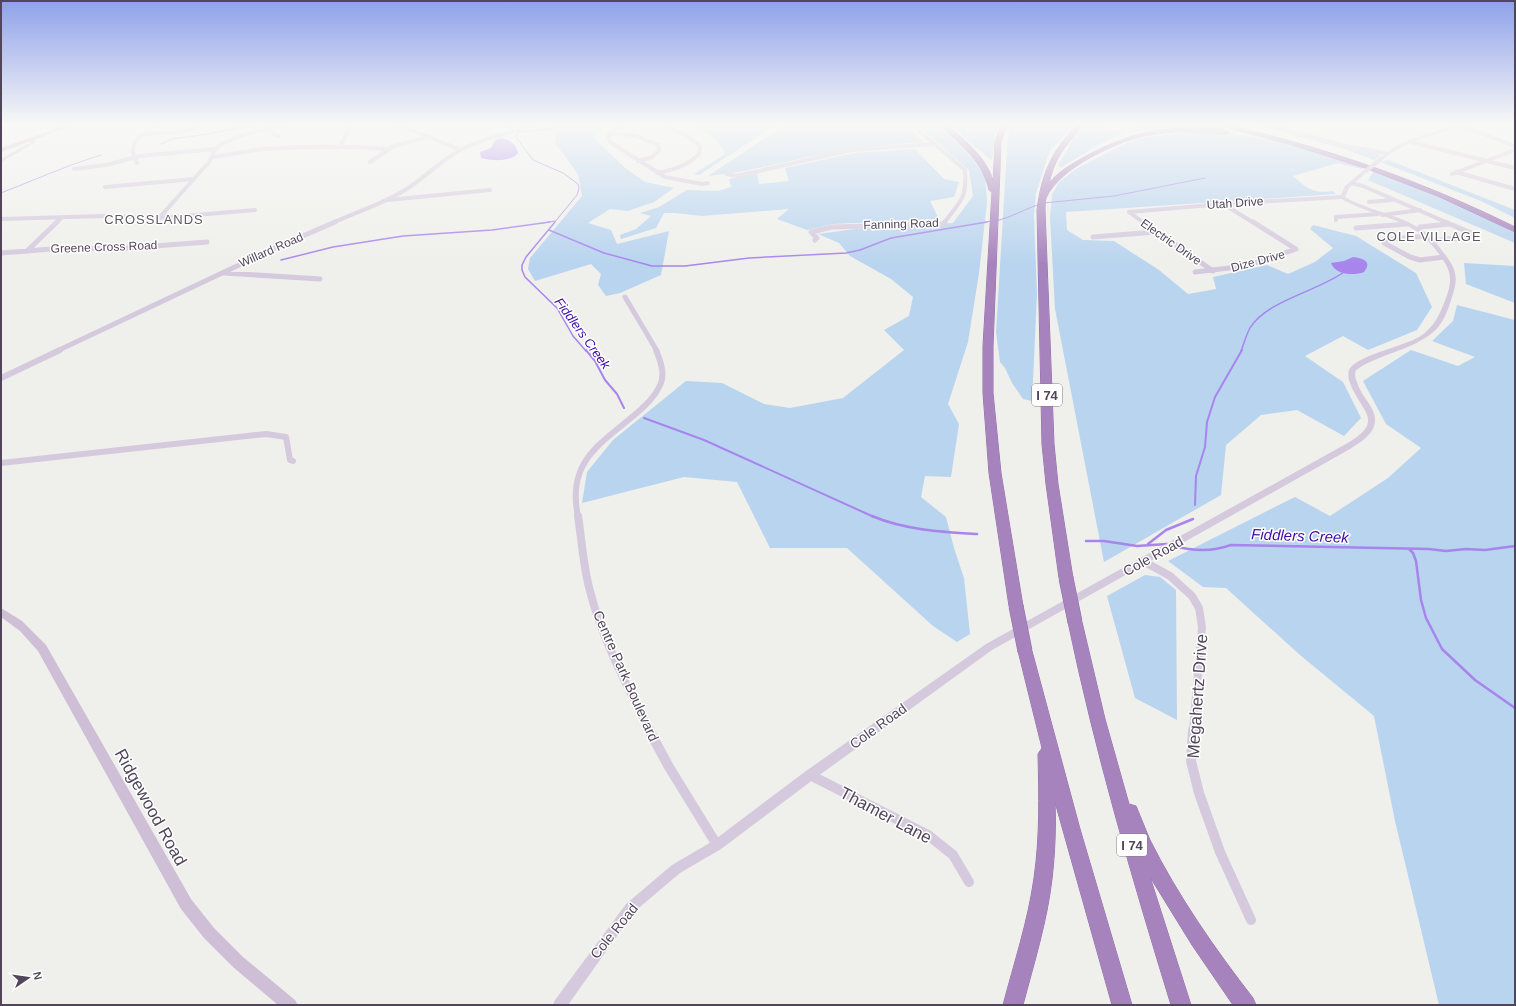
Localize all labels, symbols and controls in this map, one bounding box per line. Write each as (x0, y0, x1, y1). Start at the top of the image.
street label: Utah Drive (1206, 194, 1264, 212)
district label: CROSSLANDS (104, 212, 204, 227)
street label: Fanning Road (863, 216, 939, 232)
street label: Electric Drive (1138, 216, 1204, 268)
district label: COLE VILLAGE (1376, 229, 1482, 244)
street label: Willard Road (237, 230, 305, 270)
street label: Greene Cross Road (50, 238, 158, 256)
street label: Dize Drive (1229, 247, 1287, 275)
water label: Fiddlers Creek (552, 295, 614, 373)
road number: I 74 (1032, 384, 1062, 406)
water label: Fiddlers Creek (1251, 525, 1351, 546)
street label: Cole Road (1120, 533, 1186, 579)
street label: Centre Park Boulevard (590, 608, 662, 744)
street label: Megahertz Drive (1184, 633, 1211, 759)
street label: Cole Road (847, 700, 909, 752)
street label: Ridgewood Road (111, 746, 190, 869)
street label: Thamer Lane (837, 783, 935, 848)
road number: I 74 (1117, 834, 1147, 856)
street label: Cole Road (587, 900, 641, 962)
north arrow (8, 958, 48, 998)
text: N (31, 971, 44, 981)

